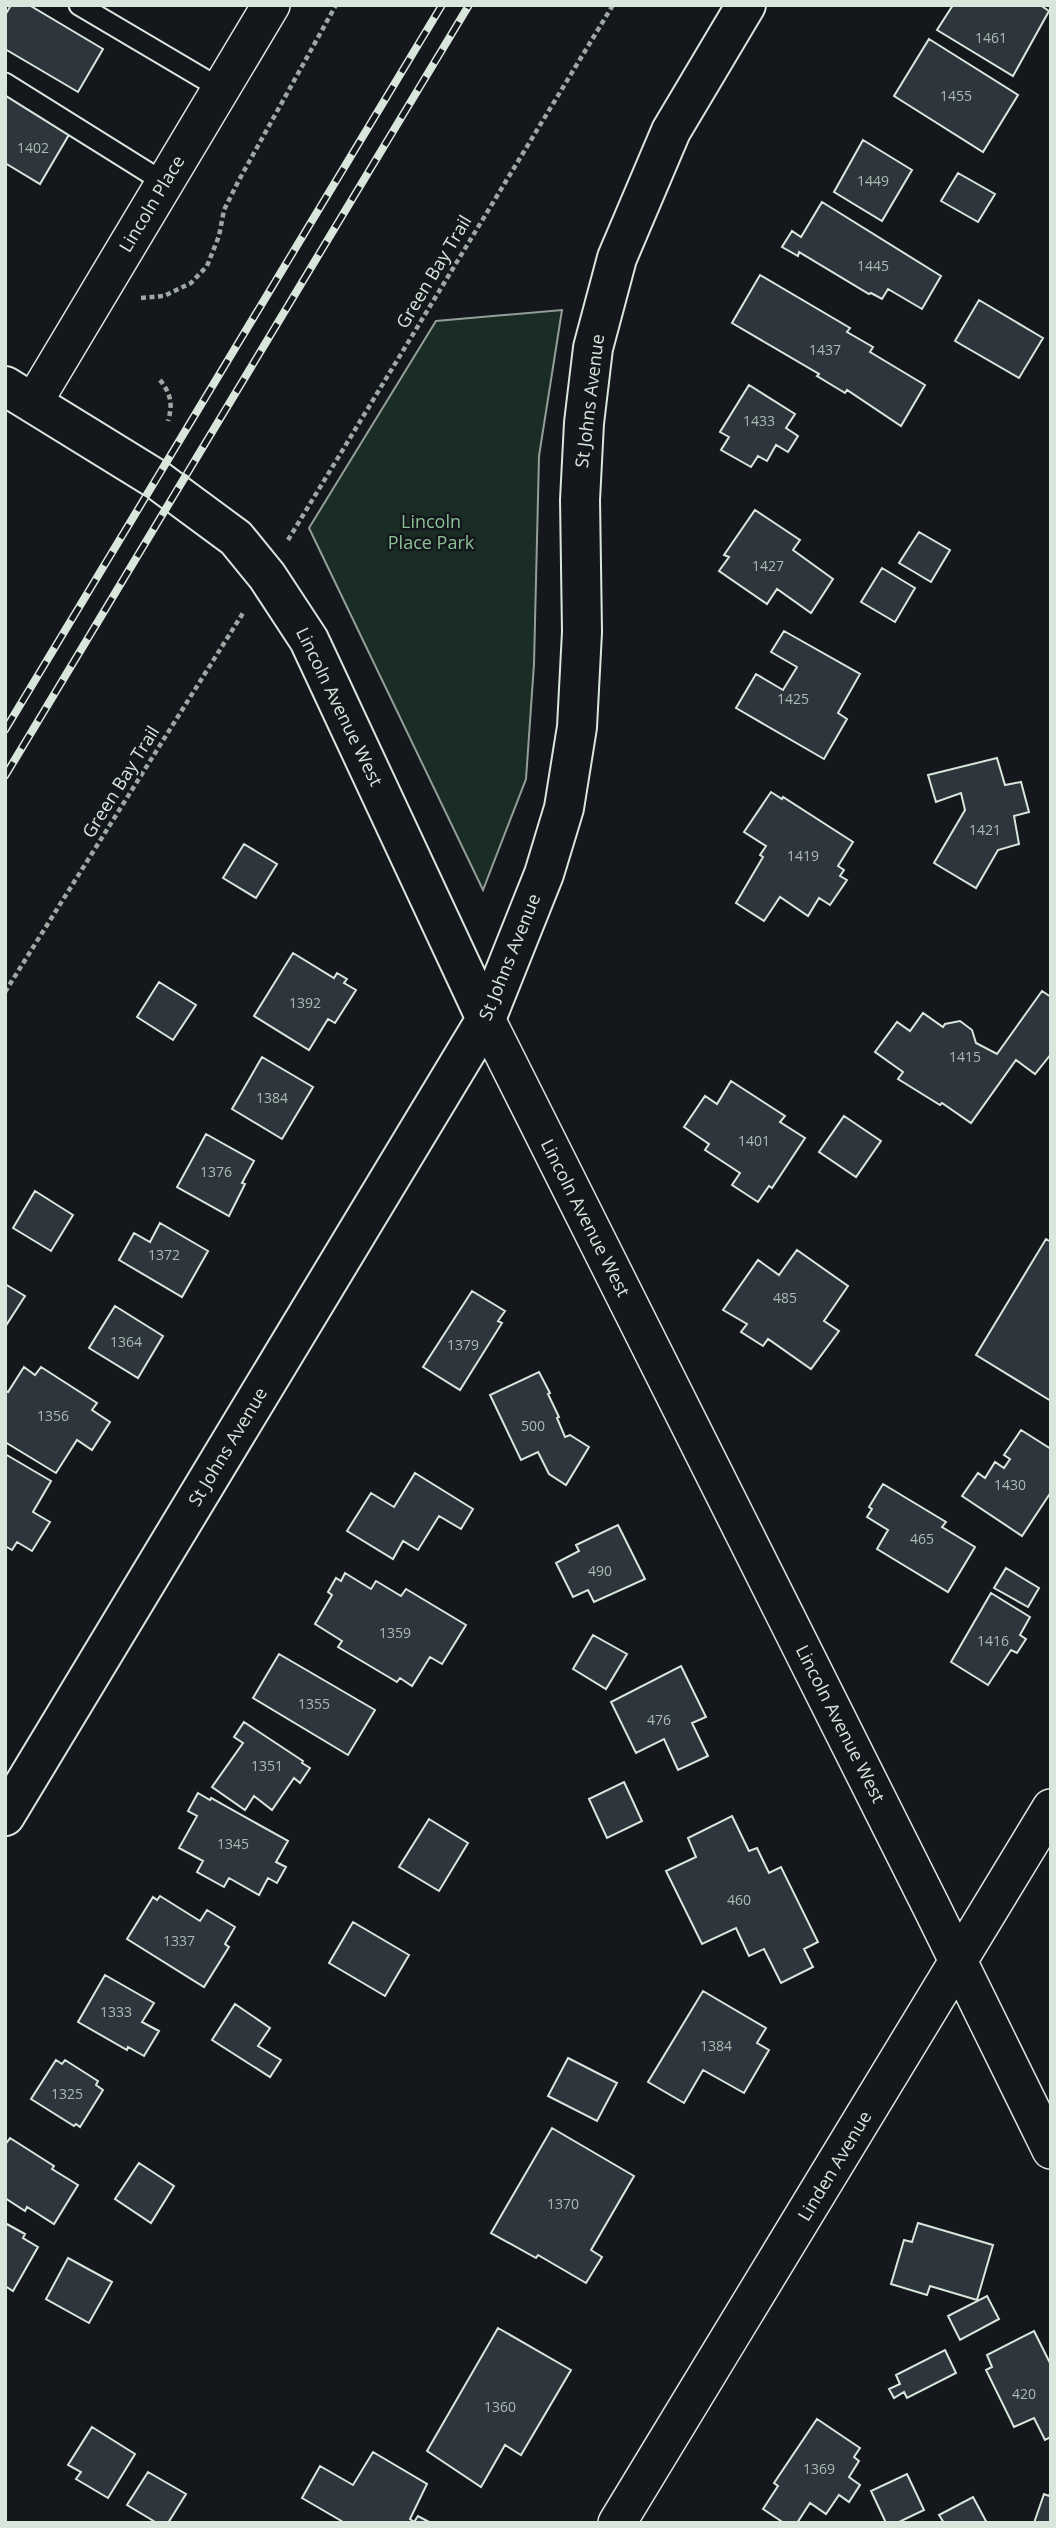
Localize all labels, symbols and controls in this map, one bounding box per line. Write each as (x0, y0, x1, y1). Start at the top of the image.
house number: 1461 (975, 28, 1007, 47)
house number: 1455 (940, 86, 972, 105)
house number: 1402 (17, 138, 49, 157)
street label: Lincoln Place (113, 151, 189, 256)
house number: 1449 (857, 171, 889, 190)
street label: Green Bay Trail (390, 210, 476, 333)
house number: 1445 (857, 256, 889, 275)
street label: St Johns Avenue (569, 333, 609, 469)
house number: 1437 (809, 340, 841, 359)
house number: 1433 (743, 411, 775, 430)
park label: Lincoln Place Park (388, 509, 475, 554)
house number: 1427 (752, 556, 784, 575)
street label: Lincoln Avenue West (291, 623, 389, 790)
house number: 1425 (777, 689, 809, 708)
street label: Green Bay Trail (76, 721, 164, 842)
house number: 1421 (969, 820, 1001, 839)
house number: 1419 (787, 846, 819, 865)
street label: St Johns Avenue (473, 890, 545, 1024)
house number: 1392 (289, 993, 321, 1012)
house number: 1415 (949, 1047, 981, 1066)
house number: 1384 (256, 1088, 288, 1107)
house number: 1401 (738, 1131, 770, 1150)
street label: Lincoln Avenue West (536, 1135, 636, 1300)
house number: 1376 (200, 1162, 232, 1181)
house number: 1372 (148, 1245, 180, 1264)
house number: 485 (773, 1288, 797, 1307)
house number: 1364 (110, 1332, 142, 1351)
house number: 1379 (447, 1335, 479, 1354)
street label: St Johns Avenue (182, 1383, 272, 1510)
house number: 1356 (37, 1406, 69, 1425)
house number: 500 (521, 1416, 545, 1435)
house number: 1430 (994, 1475, 1026, 1494)
house number: 465 (910, 1529, 934, 1548)
house number: 490 (588, 1561, 612, 1580)
house number: 1359 (379, 1623, 411, 1642)
house number: 1416 (977, 1631, 1009, 1650)
street label: Lincoln Avenue West (791, 1641, 891, 1806)
house number: 1355 (298, 1694, 330, 1713)
house number: 476 (647, 1710, 671, 1729)
house number: 1351 (251, 1756, 283, 1775)
house number: 1345 (217, 1834, 249, 1853)
house number: 460 (727, 1890, 751, 1909)
house number: 1337 (163, 1931, 195, 1950)
house number: 1333 (100, 2002, 132, 2021)
house number: 1384 (700, 2036, 732, 2055)
house number: 1325 (51, 2084, 83, 2103)
street label: Linden Avenue (792, 2106, 876, 2225)
house number: 1370 (547, 2194, 579, 2213)
house number: 420 (1012, 2384, 1036, 2403)
house number: 1360 (484, 2397, 516, 2416)
house number: 1369 (803, 2459, 835, 2478)

